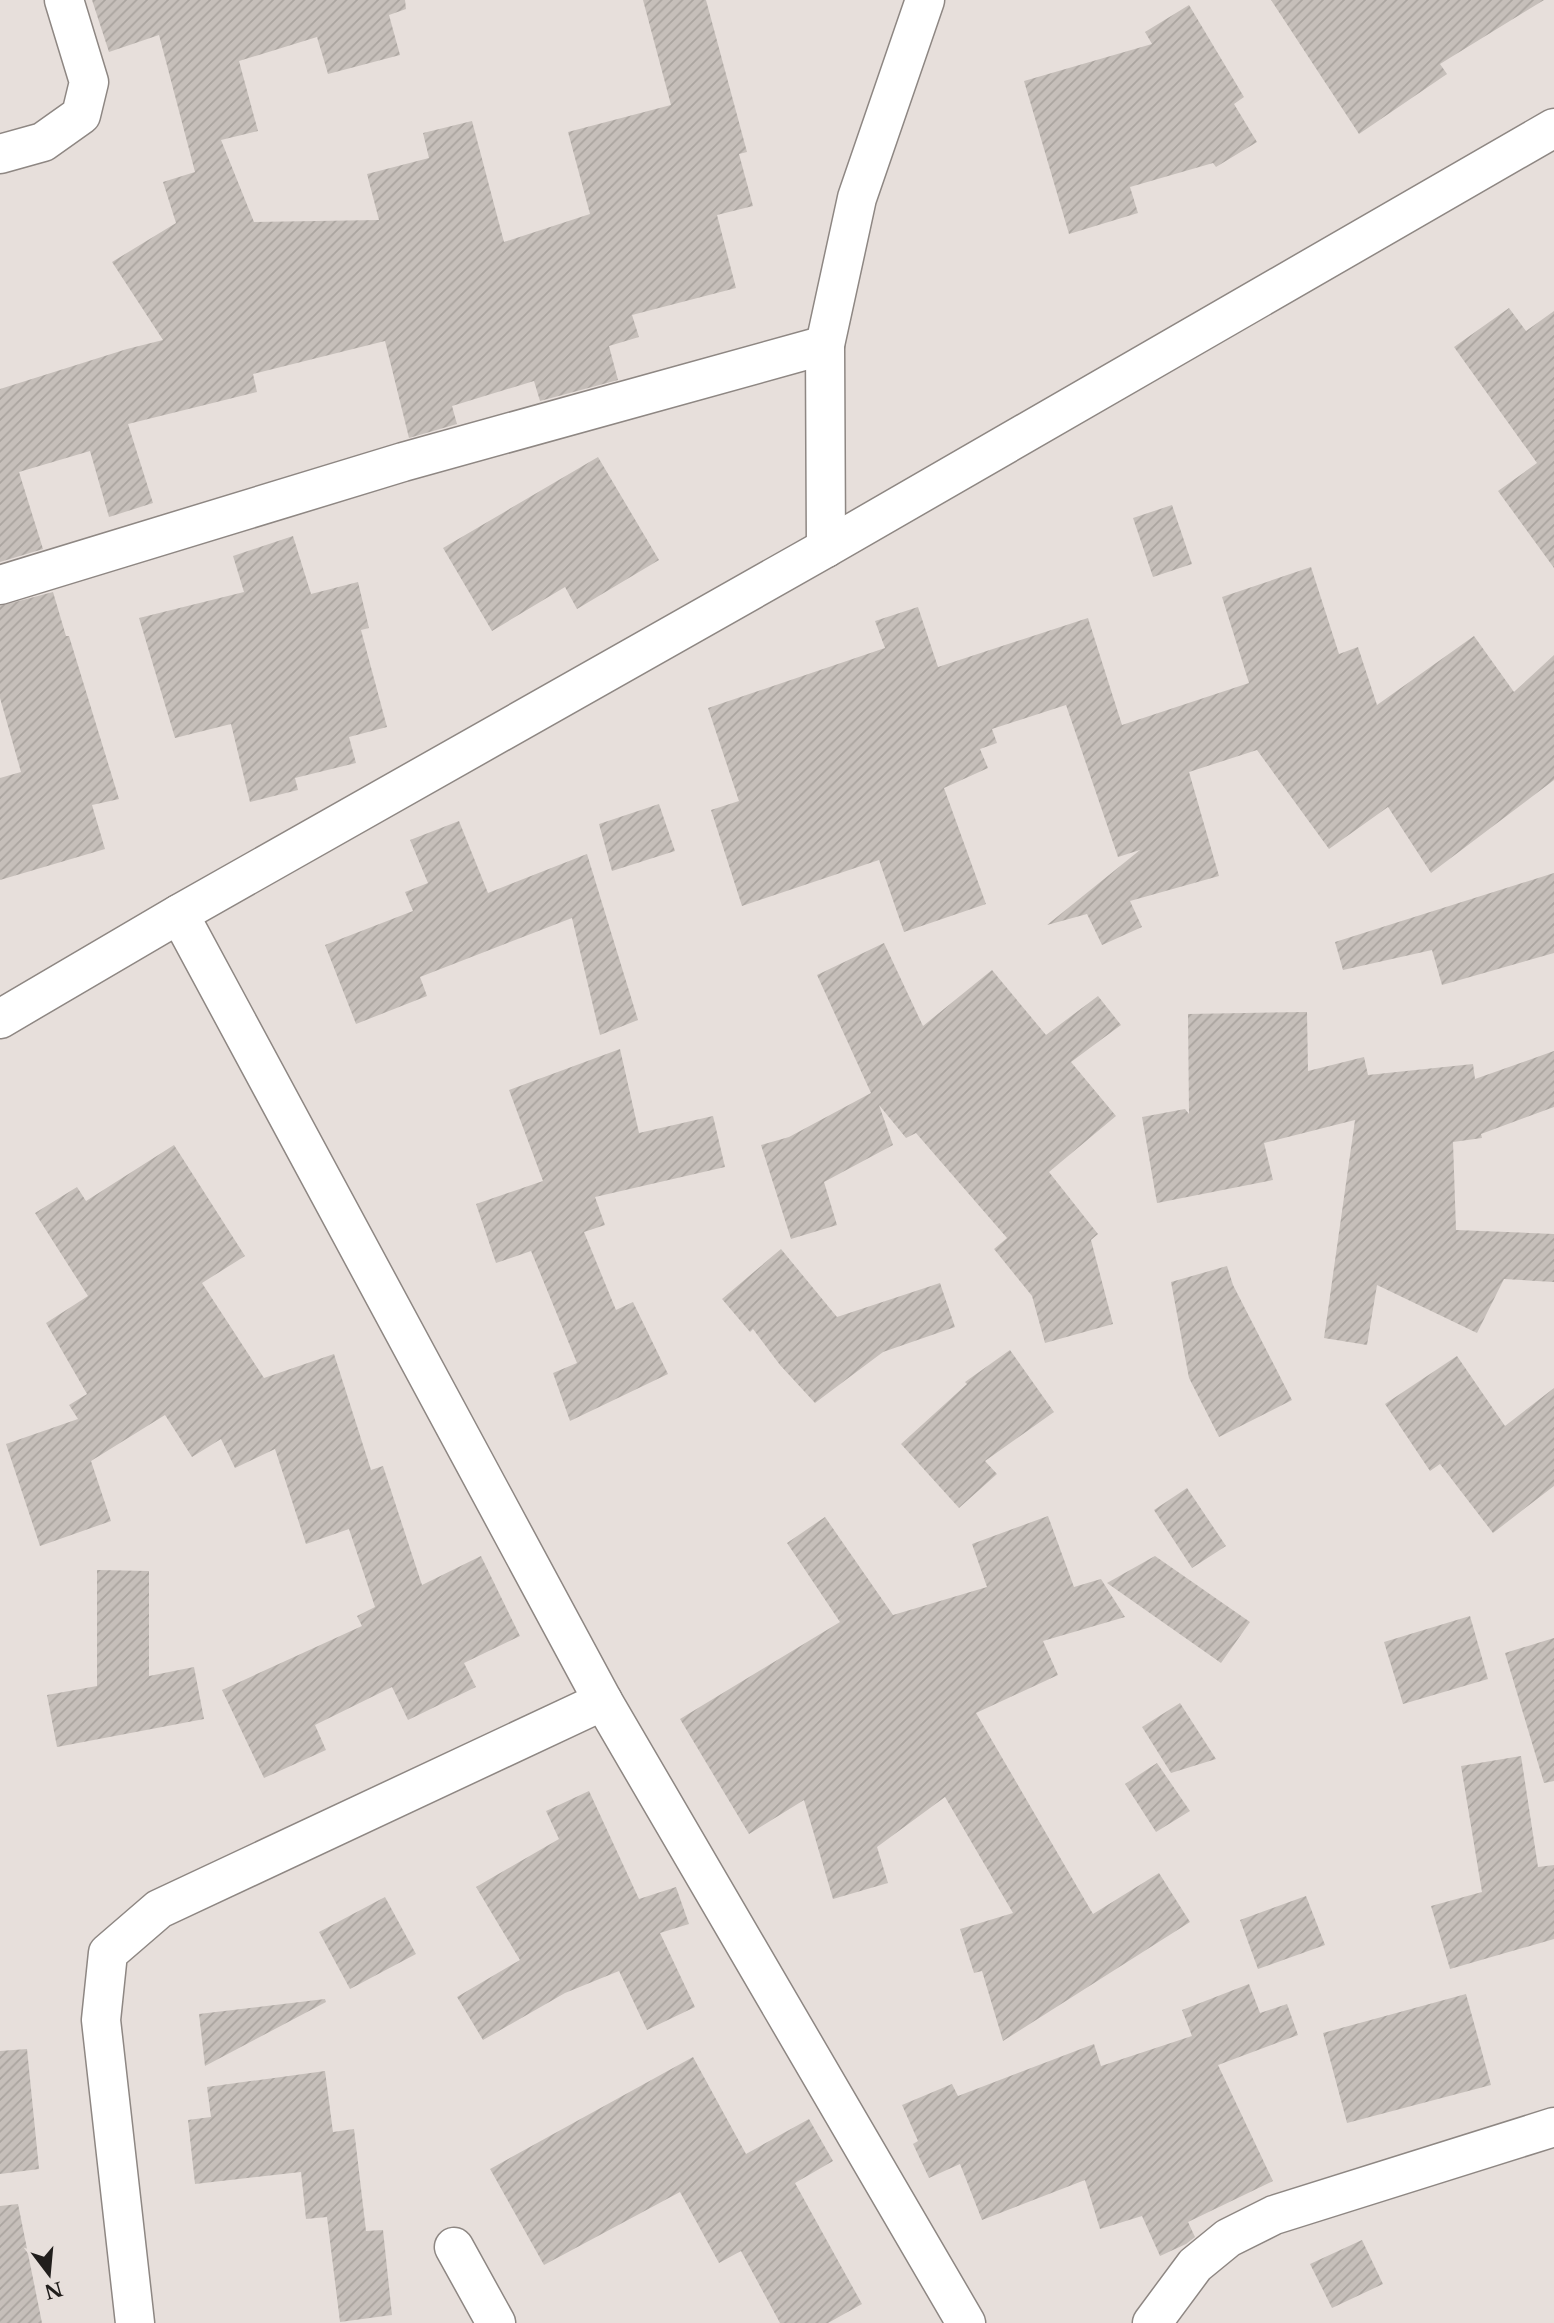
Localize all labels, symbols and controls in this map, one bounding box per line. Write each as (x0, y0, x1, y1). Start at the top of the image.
north arrow (14, 2239, 84, 2309)
text: N (42, 2276, 65, 2303)

